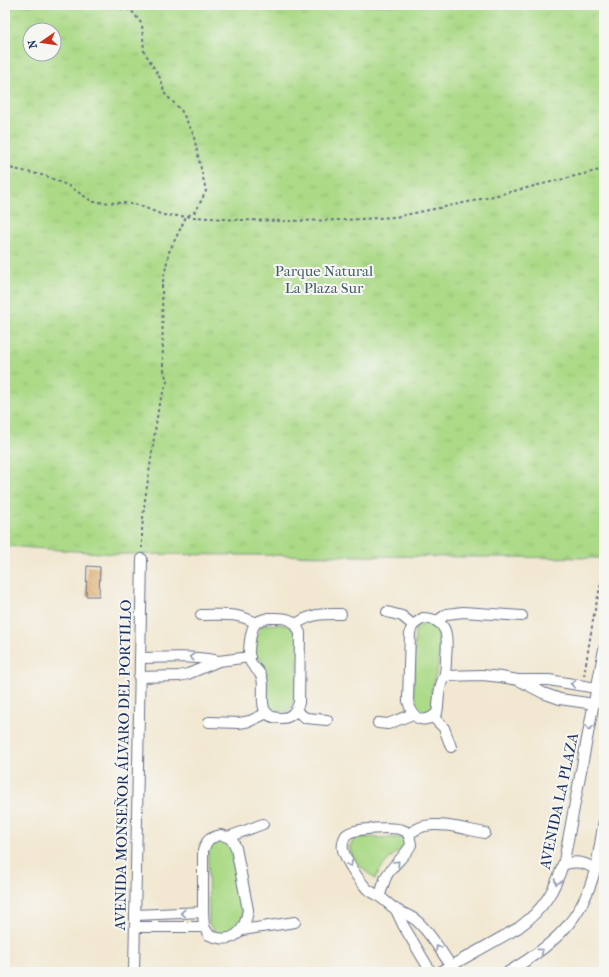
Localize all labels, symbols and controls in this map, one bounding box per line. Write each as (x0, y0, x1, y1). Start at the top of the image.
north arrow (22, 22, 62, 62)
text: N (25, 38, 40, 50)
park label: Parque Natural La Plaza Sur (275, 262, 373, 297)
street label: AVENIDA MONSEÑOR ÁLVARO DEL PORTILLO (111, 599, 135, 932)
one-way arrow (189, 653, 195, 662)
one-way arrow (569, 680, 576, 689)
one-way arrow (585, 725, 594, 731)
street label: AVENIDA LA PLAZA (536, 731, 582, 872)
one-way arrow (345, 860, 353, 867)
one-way arrow (392, 860, 399, 867)
one-way arrow (554, 878, 562, 886)
one-way arrow (180, 909, 186, 918)
one-way arrow (436, 945, 443, 952)
one-way arrow (537, 949, 544, 956)

